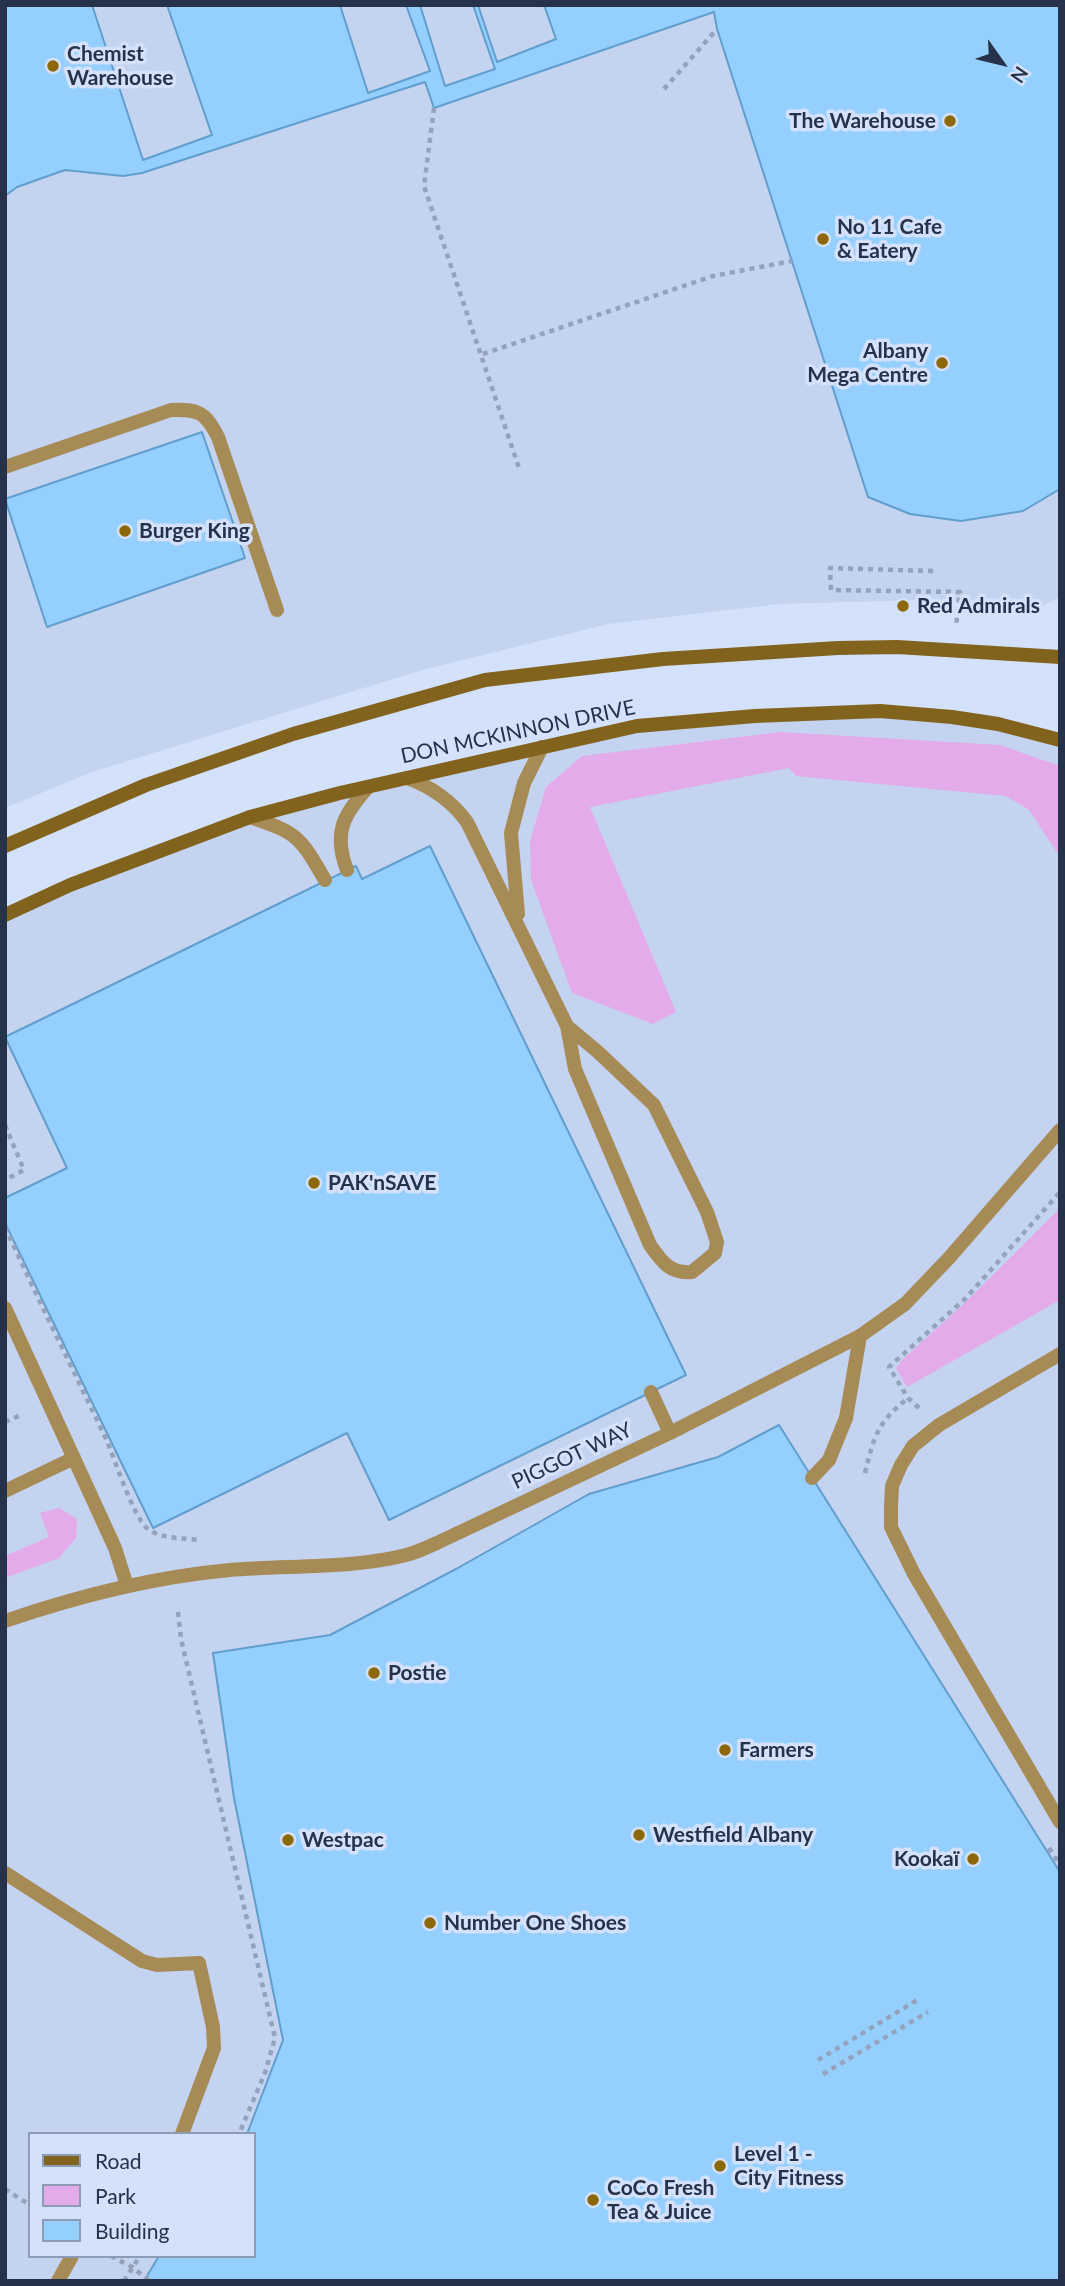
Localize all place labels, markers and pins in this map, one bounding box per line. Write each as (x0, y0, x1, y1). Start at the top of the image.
place label: Chemist Warehouse (67, 41, 173, 91)
marker: Chemist Warehouse (45, 58, 61, 74)
place label: The Warehouse (789, 108, 936, 134)
marker: The Warehouse (942, 113, 958, 129)
place label: No 11 Cafe & Eatery (837, 214, 942, 264)
marker: No 11 Cafe & Eatery (815, 231, 831, 247)
place label: Albany Mega Centre (807, 338, 928, 388)
marker: Albany Mega Centre (934, 355, 950, 371)
place label: Burger King (139, 518, 250, 544)
marker: Burger King (117, 523, 133, 539)
place label: Red Admirals (917, 593, 1040, 619)
marker: Red Admirals (895, 598, 911, 614)
place label: PAK'nSAVE (328, 1170, 436, 1196)
marker: PAK'nSAVE (306, 1175, 322, 1191)
place label: Postie (388, 1660, 447, 1686)
marker: Postie (366, 1665, 382, 1681)
place label: Farmers (739, 1737, 814, 1763)
marker: Farmers (717, 1742, 733, 1758)
place label: Westfield Albany (653, 1822, 813, 1848)
place label: Westpac (302, 1827, 384, 1853)
marker: Westfield Albany (631, 1827, 647, 1843)
marker: Westpac (280, 1832, 296, 1848)
place label: Kookaï (894, 1846, 959, 1872)
marker: Kookaï (965, 1851, 981, 1867)
place label: Number One Shoes (444, 1910, 626, 1936)
marker: Number One Shoes (422, 1915, 438, 1931)
place label: Level 1 - City Fitness (734, 2141, 844, 2191)
marker: Level 1 - City Fitness (712, 2158, 728, 2174)
place label: CoCo Fresh Tea & Juice (607, 2175, 714, 2225)
marker: CoCo Fresh Tea & Juice (585, 2192, 601, 2208)

